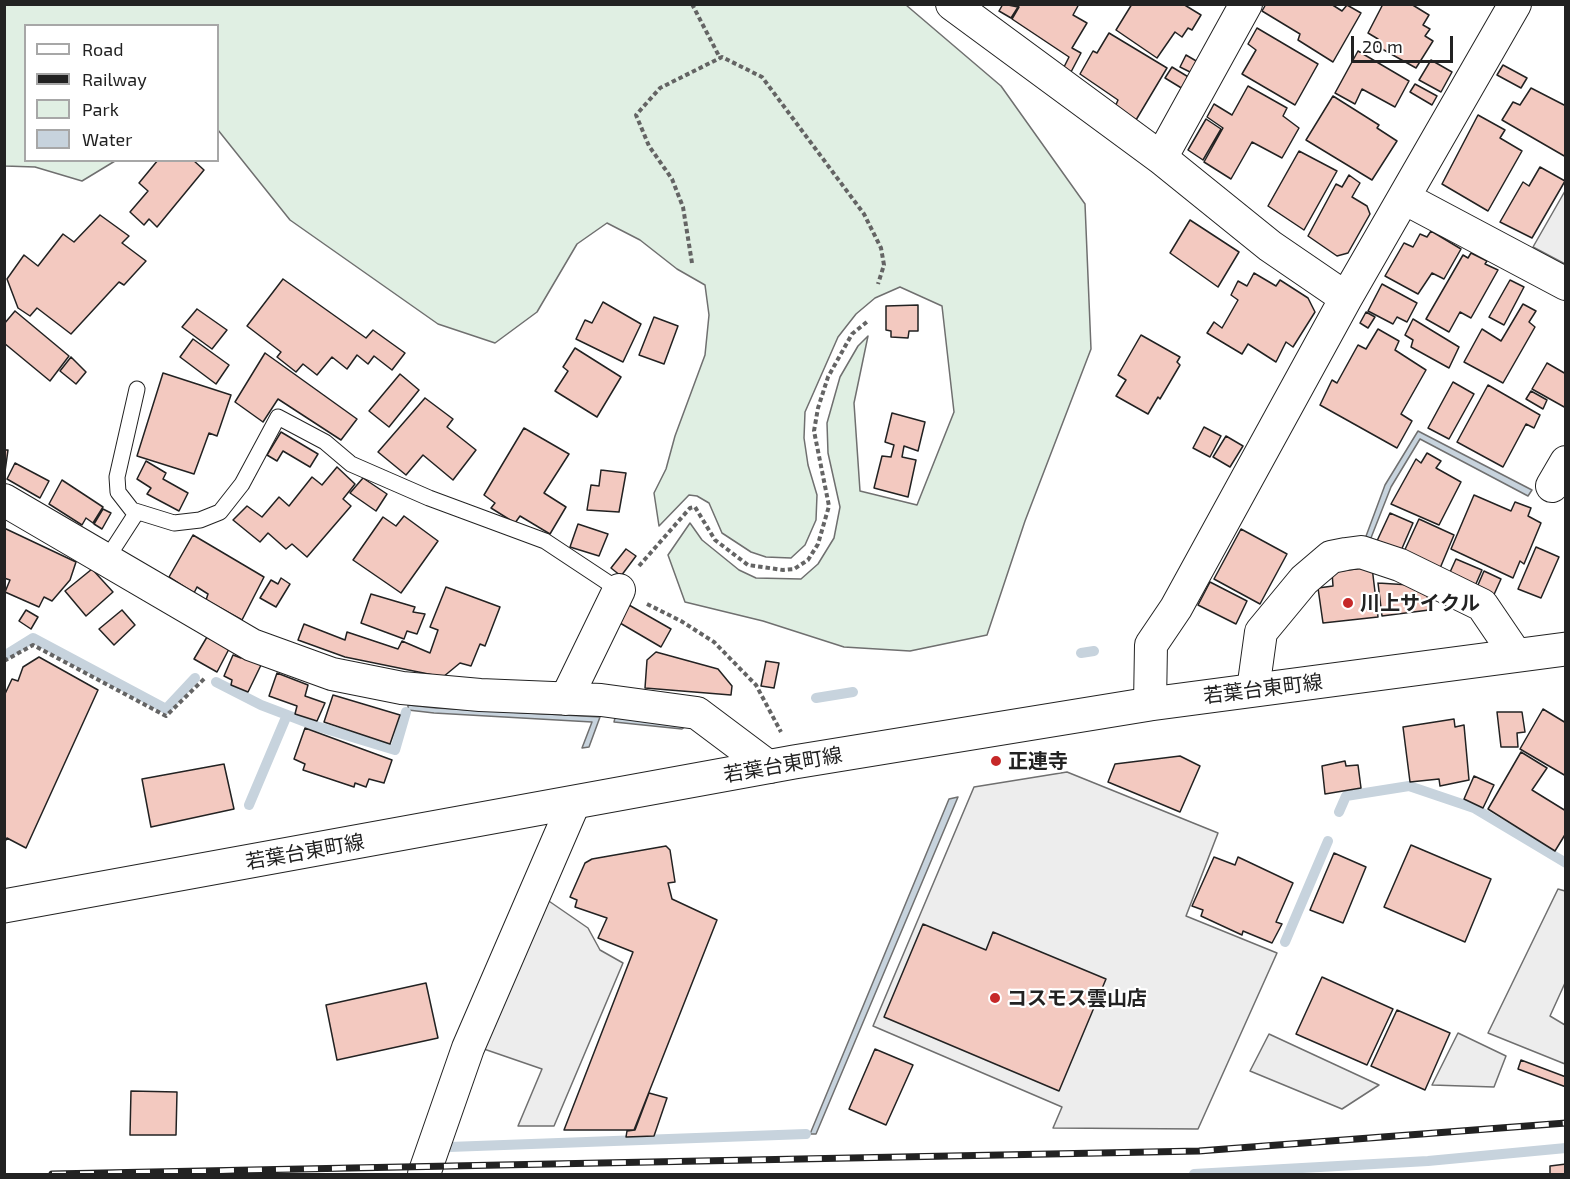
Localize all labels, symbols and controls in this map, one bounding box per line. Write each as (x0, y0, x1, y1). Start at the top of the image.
legend (24, 24, 219, 162)
scale bar (1354, 24, 1456, 62)
text: 20 m (1362, 35, 1403, 57)
text: Road (82, 38, 123, 60)
text: Railway (82, 68, 147, 90)
text: Park (82, 98, 119, 120)
text: Water (82, 128, 132, 150)
place label: 川上サイクル (1360, 591, 1480, 615)
marker: 川上サイクル (1341, 596, 1355, 610)
street label: 若葉台東町線 (1202, 670, 1324, 708)
street label: 若葉台東町線 (722, 743, 844, 787)
place label: 正連寺 (1008, 749, 1068, 773)
marker: 正連寺 (989, 754, 1003, 768)
street label: 若葉台東町線 (244, 830, 366, 874)
place label: コスモス雲山店 (1007, 986, 1147, 1010)
marker: コスモス雲山店 (988, 991, 1002, 1005)

